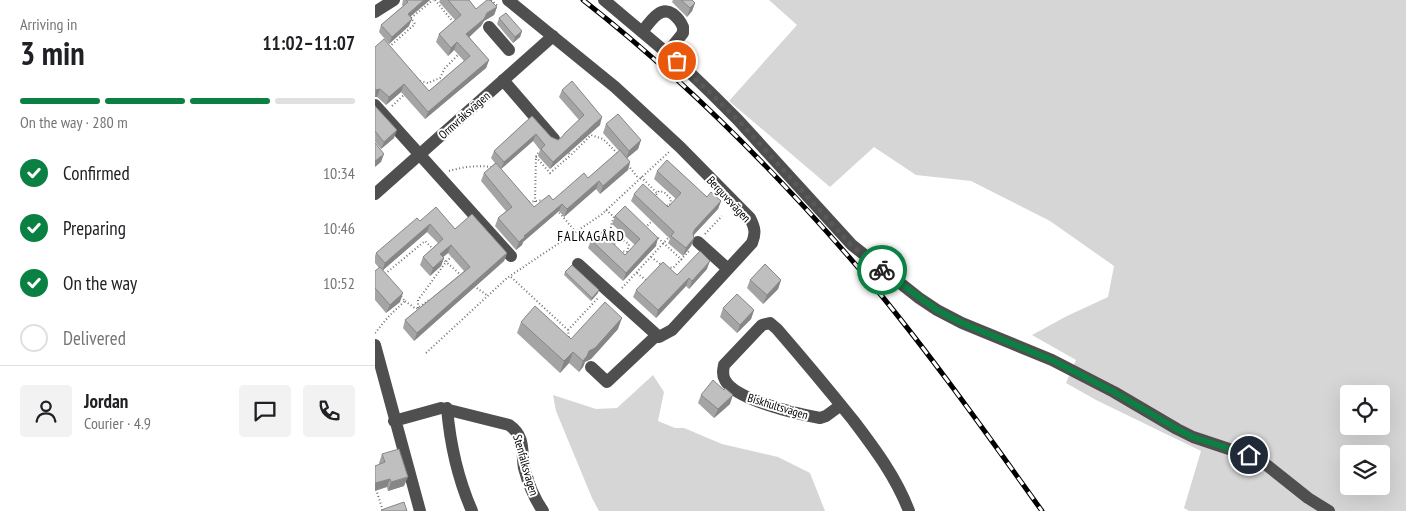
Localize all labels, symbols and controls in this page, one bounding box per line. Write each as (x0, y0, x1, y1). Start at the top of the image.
text: Arriving in (20, 14, 77, 34)
text: 11:02–11:07 (262, 31, 355, 55)
text: 3 min (20, 32, 85, 74)
pin (656, 40, 698, 82)
icon: bag (663, 47, 691, 75)
street label: Ormvråksvägen (435, 88, 493, 142)
text: On the way · 280 m (20, 112, 128, 132)
icon: check (20, 159, 48, 187)
text: Confirmed (63, 161, 130, 185)
text: 10:34 (323, 163, 355, 183)
street label: Berguvsvägen (704, 173, 754, 225)
icon: check (20, 214, 48, 242)
text: Preparing (63, 216, 126, 240)
text: 10:46 (323, 218, 355, 238)
district label: FALKAGÅRD (557, 227, 625, 245)
courier (857, 245, 907, 295)
icon: bike (868, 256, 896, 284)
icon: check (20, 269, 48, 297)
text: On the way (63, 271, 137, 295)
text: 10:52 (323, 273, 355, 293)
text: Delivered (63, 326, 126, 350)
button: person (20, 385, 72, 437)
button: chat (239, 385, 291, 437)
button: phone (303, 385, 355, 437)
map controls (1340, 385, 1390, 495)
button: locate (1340, 385, 1390, 435)
text: Jordan (84, 389, 128, 413)
street label: Biskhultsvägen (746, 390, 810, 422)
text: Courier · 4.9 (84, 413, 151, 433)
street label: Stenfalksvägen (510, 433, 542, 497)
pin (1228, 434, 1270, 476)
icon: home (1235, 441, 1263, 469)
button: layers (1340, 445, 1390, 495)

